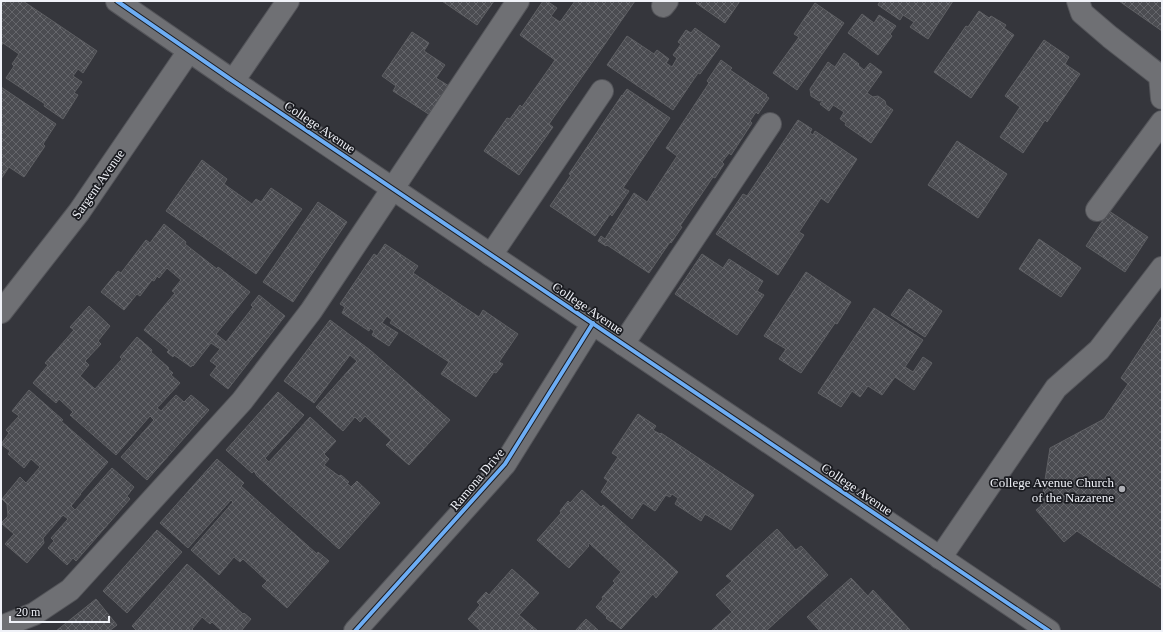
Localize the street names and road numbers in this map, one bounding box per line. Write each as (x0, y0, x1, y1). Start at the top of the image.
street label: College Avenue (282, 98, 359, 156)
street label: Sargent Avenue (68, 146, 128, 222)
street label: College Avenue (550, 279, 627, 337)
street label: Ramona Drive (447, 445, 507, 513)
street label: College Avenue (819, 460, 896, 518)

